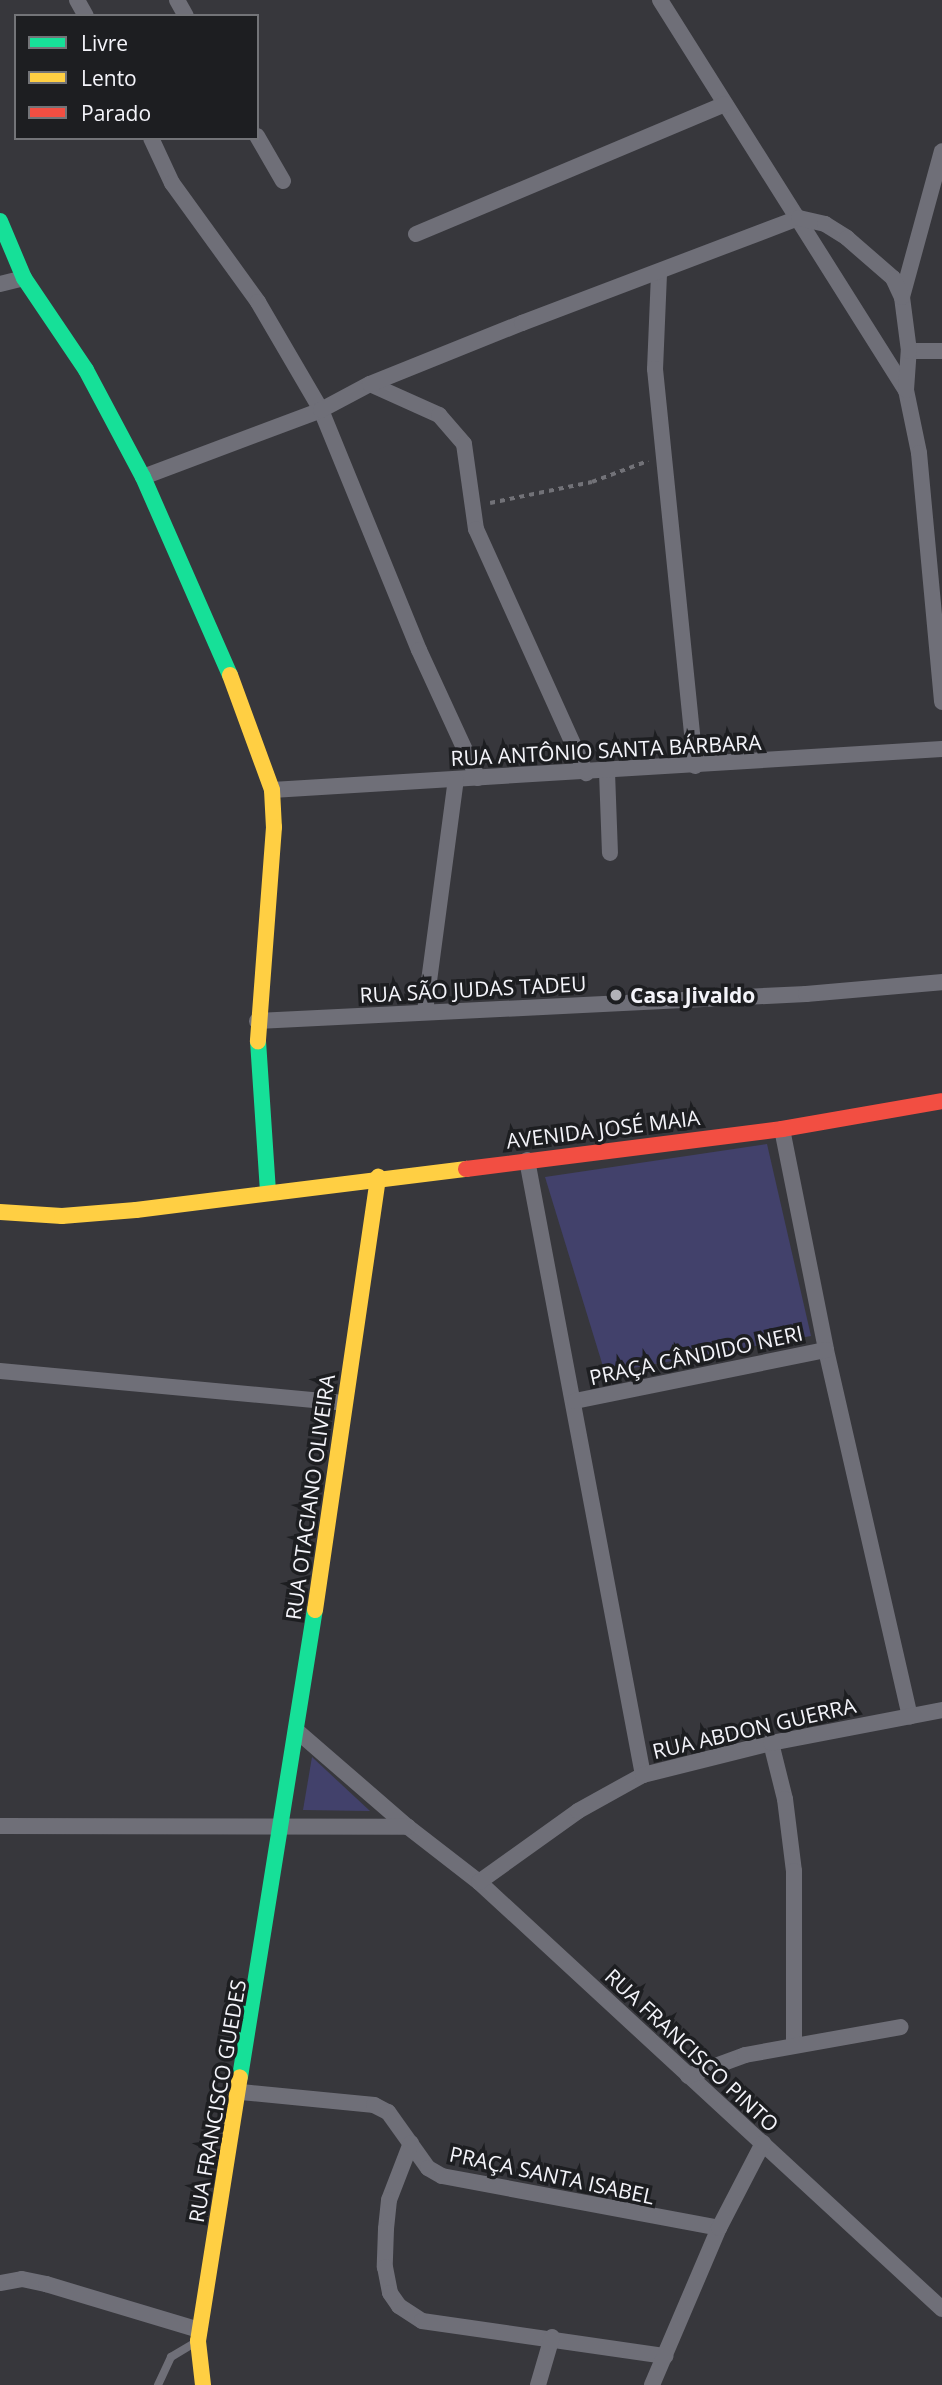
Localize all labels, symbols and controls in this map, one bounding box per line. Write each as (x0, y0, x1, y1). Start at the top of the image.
legend (14, 14, 259, 140)
text: Livre (81, 29, 128, 57)
text: Lento (81, 64, 137, 92)
text: Parado (81, 99, 151, 127)
street label: RUA ANTÔNIO SANTA BÁRBARA (450, 729, 762, 771)
street label: RUA SÃO JUDAS TADEU (359, 970, 587, 1008)
place label: Casa Jivaldo (630, 982, 755, 1008)
marker: Casa Jivaldo (608, 987, 624, 1003)
street label: AVENIDA JOSÉ MAIA (505, 1105, 701, 1153)
street label: PRAÇA CÂNDIDO NERI (587, 1320, 805, 1390)
street label: RUA OTACIANO OLIVEIRA (280, 1373, 340, 1621)
street label: RUA ABDON GUERRA (650, 1692, 858, 1764)
street label: RUA FRANCISCO PINTO (600, 1963, 784, 2137)
street label: RUA FRANCISCO GUEDES (183, 1978, 251, 2224)
street label: PRAÇA SANTA ISABEL (447, 2141, 657, 2209)

